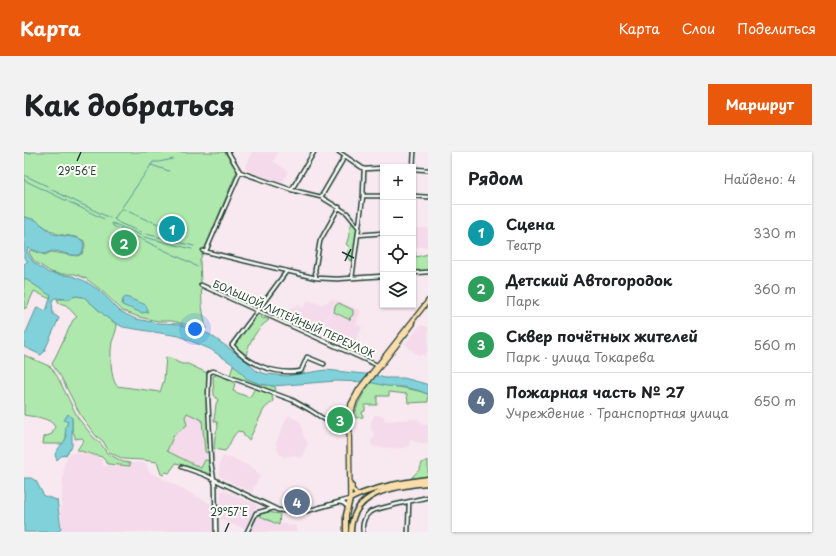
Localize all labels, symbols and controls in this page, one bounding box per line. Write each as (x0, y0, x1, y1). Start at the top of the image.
text: Карта (20, 14, 81, 42)
text: Карта (619, 18, 660, 39)
text: Слои (682, 18, 715, 39)
text: Поделиться (737, 18, 816, 39)
text: Как добраться (24, 83, 235, 126)
button: Маршрут (708, 84, 812, 125)
text: 29°56'E (57, 163, 97, 178)
map controls (380, 164, 416, 308)
button: + (380, 164, 416, 200)
text: Рядом (468, 165, 523, 191)
text: Найдено: 4 (724, 169, 796, 188)
button: − (380, 200, 416, 236)
text: Сцена (506, 212, 555, 235)
pin: 1 (159, 214, 185, 244)
text: 1 (478, 223, 484, 242)
text: 330 m (753, 223, 796, 242)
pin: 2 (111, 228, 137, 258)
text: Театр (506, 235, 542, 254)
button: locate (380, 236, 416, 272)
text: Детский Автогородок (506, 268, 672, 291)
button: layers (380, 272, 416, 308)
street label: БОЛЬШОЙ ЛИТЕЙНЫЙ ПЕРЕУЛОК (211, 275, 378, 361)
text: 2 (476, 279, 486, 298)
text: 360 m (753, 279, 796, 298)
text: Парк (506, 291, 540, 310)
your location (185, 319, 205, 339)
text: Сквер почётных жителей (506, 324, 698, 347)
text: 3 (477, 335, 485, 354)
text: 560 m (754, 335, 796, 354)
text: Парк · улица Токарева (506, 347, 655, 366)
text: Пожарная часть № 27 (506, 380, 684, 403)
text: 4 (477, 391, 485, 410)
text: 650 m (754, 391, 796, 410)
text: Учреждение · Транспортная улица (506, 403, 729, 422)
pin: 3 (327, 405, 353, 435)
pin: 4 (284, 487, 310, 517)
text: 29°57'E (210, 504, 248, 519)

